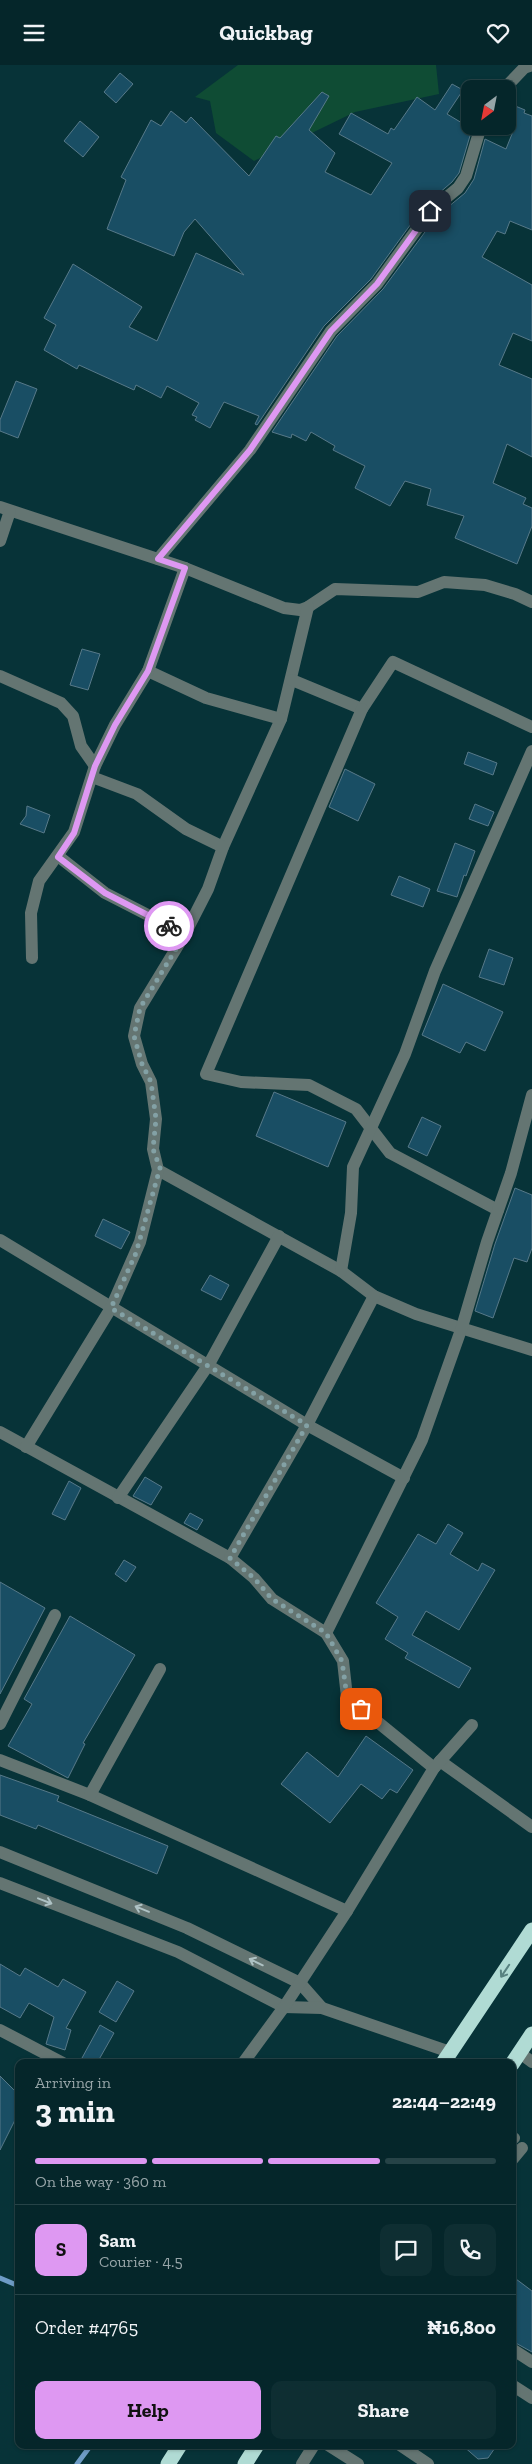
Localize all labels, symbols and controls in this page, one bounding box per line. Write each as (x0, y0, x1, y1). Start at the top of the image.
icon: menu (20, 19, 48, 47)
text: Quickbag (219, 19, 313, 46)
icon: heart (484, 19, 512, 47)
north arrow (461, 80, 516, 135)
map controls (461, 80, 516, 135)
pin (409, 190, 451, 232)
icon: home (416, 197, 444, 225)
courier (144, 901, 194, 951)
icon: bike (155, 912, 183, 940)
pin (340, 1688, 382, 1730)
icon: bag (347, 1695, 375, 1723)
one-way arrow (38, 1897, 53, 1906)
one-way arrow (135, 1904, 150, 1914)
one-way arrow (249, 1957, 264, 1967)
one-way arrow (500, 1964, 510, 1978)
text: Arriving in (35, 2073, 111, 2092)
text: 22:44–22:49 (392, 2090, 496, 2113)
text: 3 min (35, 2092, 115, 2130)
text: On the way · 360 m (35, 2172, 166, 2191)
button: chat (380, 2224, 432, 2276)
button: phone (444, 2224, 496, 2276)
text: Sam (99, 2229, 136, 2252)
text: S (56, 2238, 66, 2261)
text: Courier · 4.5 (99, 2252, 183, 2271)
text: Order #4765 (35, 2316, 138, 2339)
text: ₦16,800 (427, 2316, 496, 2339)
button: Help (35, 2381, 261, 2439)
button: Share (271, 2381, 496, 2439)

